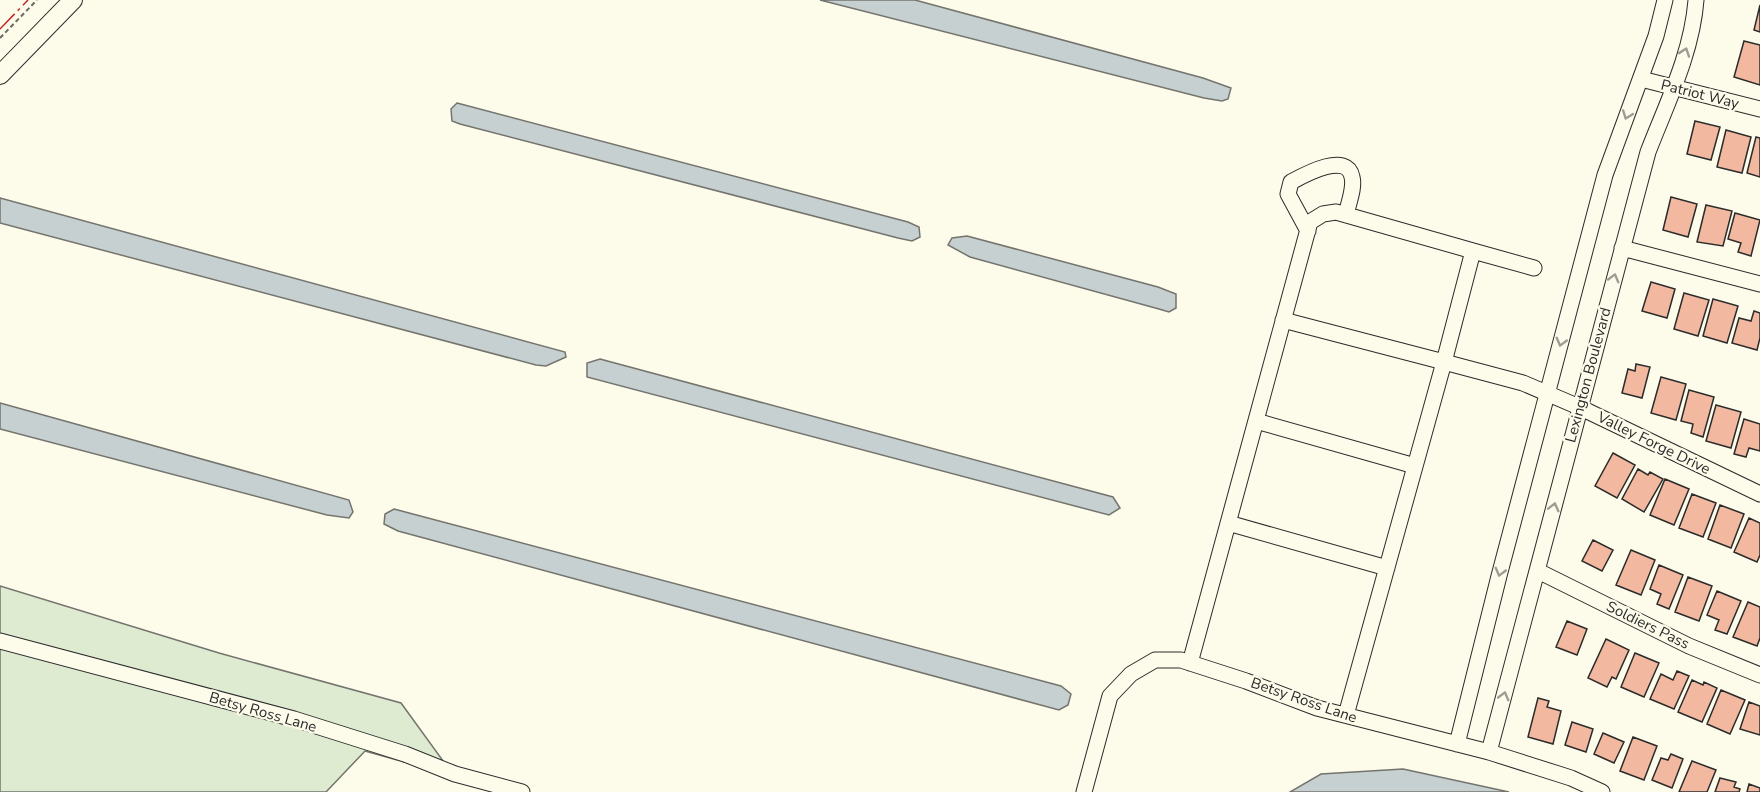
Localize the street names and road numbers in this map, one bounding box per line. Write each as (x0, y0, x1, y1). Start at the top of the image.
street label: Patriot Way (1659, 75, 1741, 113)
street label: Lexington Boulevard (1560, 305, 1616, 445)
street label: Valley Forge Drive (1593, 407, 1714, 479)
street label: Soldiers Pass (1603, 596, 1693, 654)
street label: Betsy Ross Lane (1248, 672, 1360, 728)
street label: Betsy Ross Lane (207, 687, 319, 737)

